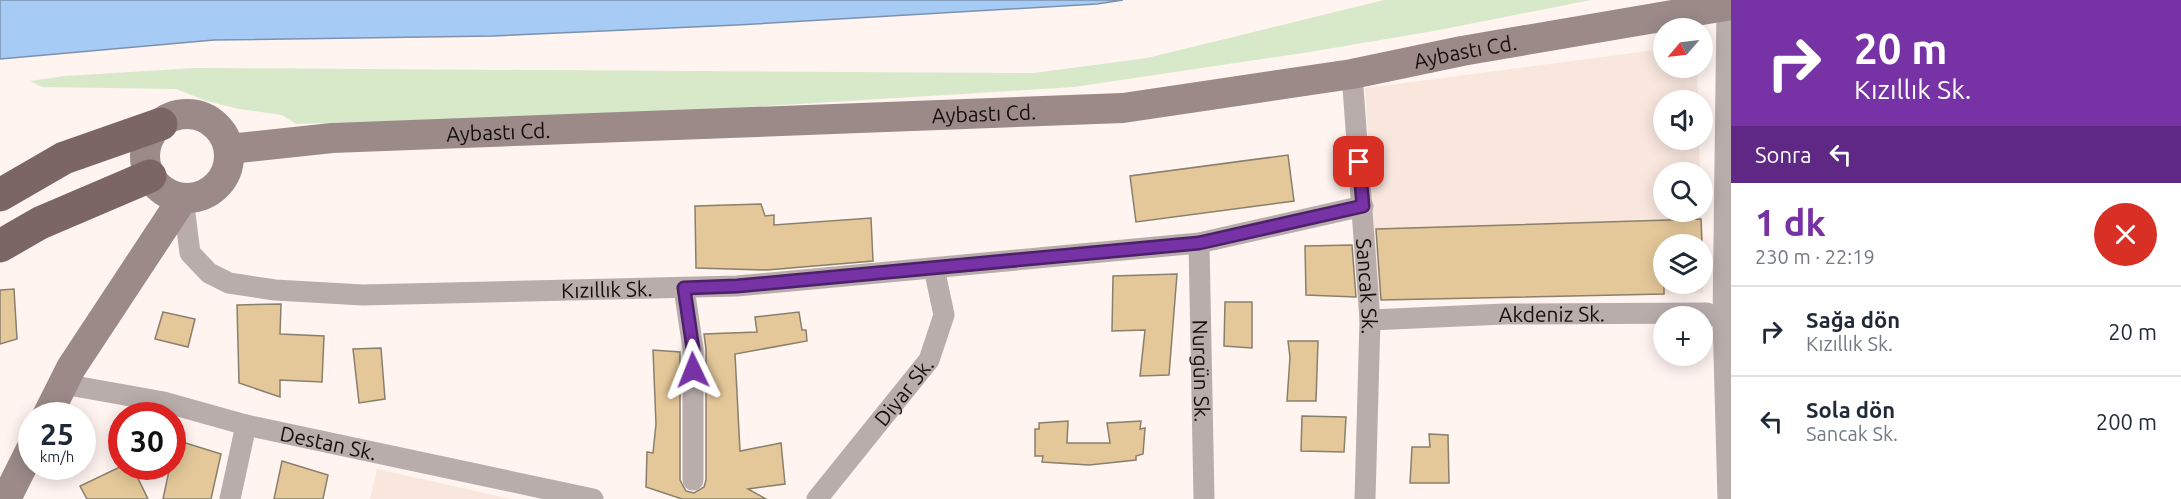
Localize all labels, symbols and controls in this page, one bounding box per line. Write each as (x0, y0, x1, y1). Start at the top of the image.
north arrow (1653, 18, 1713, 78)
map controls (1653, 18, 1713, 366)
icon: right (1755, 24, 1833, 102)
text: 20 m (1854, 25, 1948, 72)
street label: Aybastı Cd. (1411, 30, 1518, 73)
text: Kızıllık Sk. (1854, 74, 1972, 104)
button: sound (1653, 90, 1713, 150)
street label: Aybastı Cd. (931, 99, 1037, 127)
street label: Aybastı Cd. (446, 118, 551, 146)
pin (1333, 136, 1384, 187)
icon: left (1824, 138, 1857, 171)
text: Sonra (1755, 142, 1812, 167)
icon: arrive (1342, 145, 1375, 178)
button: search (1653, 162, 1713, 222)
text: 1 dk (1755, 202, 1826, 243)
button: close (2094, 203, 2157, 266)
button: layers (1653, 234, 1713, 294)
street label: Sancak Sk. (1352, 237, 1382, 335)
text: 230 m · 22:19 (1755, 245, 1875, 268)
street label: Kızıllık Sk. (561, 276, 653, 302)
street label: Akdeniz Sk. (1499, 302, 1605, 326)
button: + (1653, 306, 1713, 366)
text: Sağa dön (1806, 307, 1900, 332)
icon: right (1755, 315, 1788, 348)
street label: Nurgün Sk. (1188, 319, 1214, 423)
text: 20 m (2108, 319, 2157, 344)
text: Kızıllık Sk. (1806, 332, 1893, 355)
position arrow (661, 338, 725, 402)
street label: Diyar Sk. (869, 353, 938, 430)
text: Sola dön (1806, 397, 1895, 422)
speed limit sign: 30 (108, 402, 186, 480)
icon: left (1755, 405, 1788, 438)
text: 200 m (2096, 409, 2157, 434)
text: 25 (40, 417, 74, 451)
street label: Destan Sk. (278, 421, 379, 465)
text: Sancak Sk. (1806, 422, 1898, 445)
text: km/h (40, 448, 74, 465)

